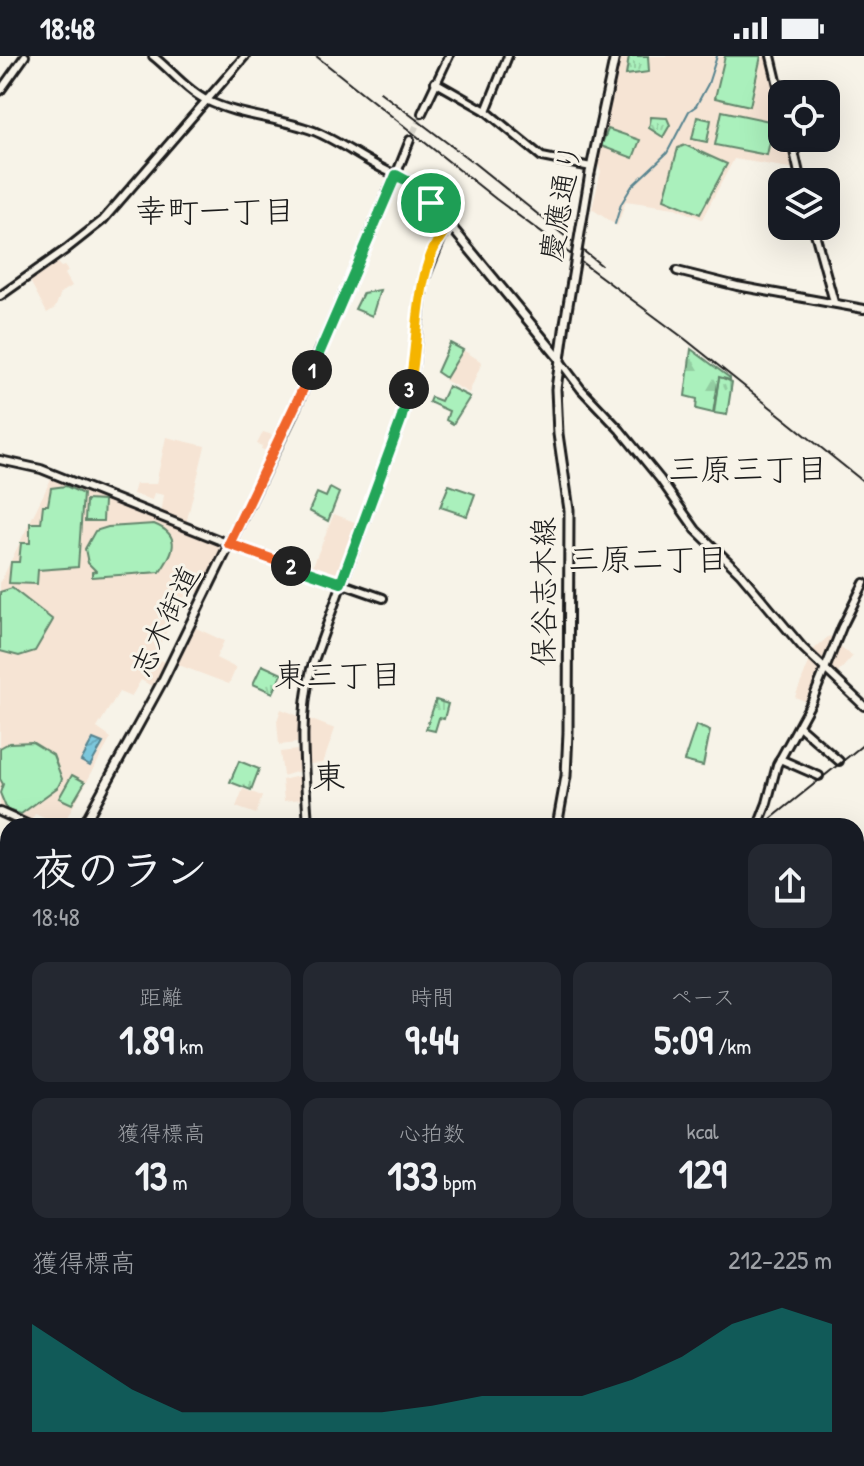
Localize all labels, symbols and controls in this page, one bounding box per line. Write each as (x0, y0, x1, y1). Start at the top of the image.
text: 18:48 (40, 8, 95, 48)
map controls (768, 80, 840, 240)
button: locate (768, 80, 840, 152)
street label: 慶應通り (530, 139, 590, 264)
button: layers (768, 168, 840, 240)
pin (397, 169, 465, 237)
icon: arrive (409, 181, 453, 225)
district label: 幸町一丁目 (135, 189, 295, 232)
pin: 1 (292, 350, 332, 390)
text: 1 (308, 355, 316, 385)
pin: 3 (389, 369, 429, 409)
text: 3 (404, 374, 414, 404)
district label: 三原三丁目 (668, 447, 828, 490)
street label: 保谷志木線 (523, 517, 563, 667)
district label: 三原二丁目 (568, 537, 728, 580)
pin: 2 (271, 546, 311, 586)
text: 2 (286, 551, 296, 581)
street label: 志木街道 (120, 558, 208, 683)
district label: 東三丁目 (274, 653, 402, 696)
district label: 東 (312, 753, 346, 799)
text: 夜のラン (32, 839, 208, 899)
button: share (748, 844, 832, 928)
text: 18:48 (32, 899, 80, 934)
text: 距離 (139, 982, 183, 1012)
text: 時間 (410, 982, 454, 1012)
text: ペース (670, 982, 735, 1012)
text: 1.89 (119, 1012, 174, 1066)
text: 9:44 (405, 1012, 459, 1066)
text: 5:09 (654, 1012, 713, 1066)
text: km (174, 1031, 203, 1061)
text: /km (713, 1031, 751, 1061)
text: kcal (687, 1116, 719, 1146)
text: 獲得標高 (117, 1118, 205, 1148)
text: 心拍数 (399, 1118, 465, 1148)
text: 129 (679, 1146, 727, 1200)
text: 13 (135, 1148, 168, 1202)
text: 133 (388, 1148, 438, 1202)
text: m (168, 1167, 188, 1197)
text: bpm (438, 1167, 476, 1197)
text: 212–225 m (728, 1242, 832, 1277)
text: 獲得標高 (32, 1245, 136, 1280)

